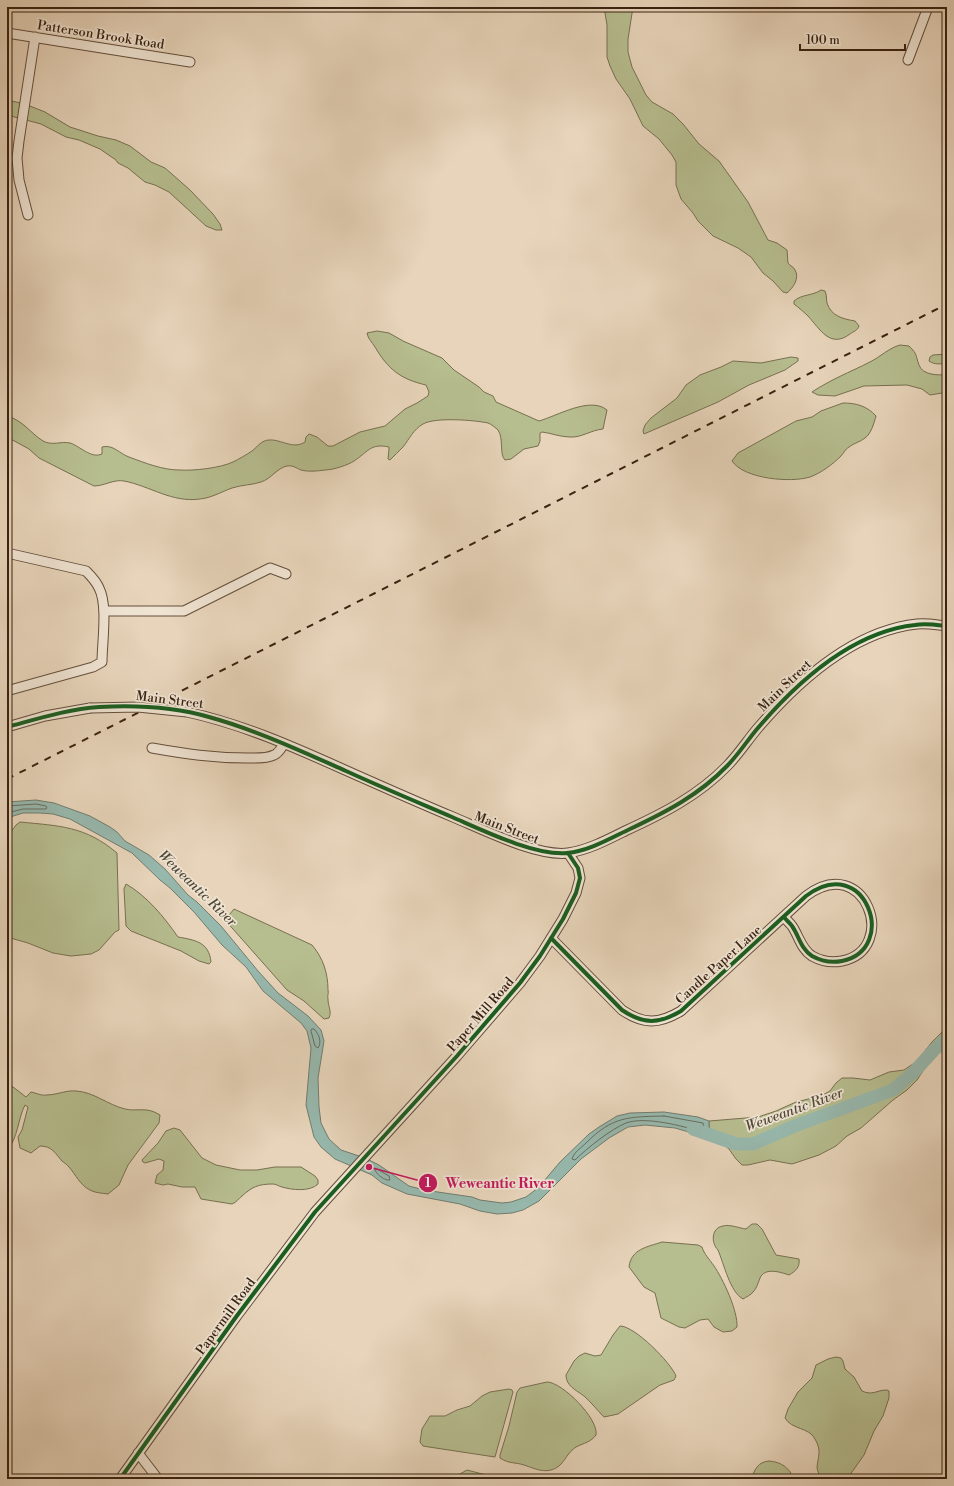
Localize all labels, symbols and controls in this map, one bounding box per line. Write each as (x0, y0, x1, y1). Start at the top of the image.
street label: Patterson Brook Road (36, 17, 166, 53)
scale bar (800, 26, 905, 52)
text: 100 m (806, 33, 840, 48)
street label: Main Street (755, 656, 815, 715)
street label: Main Street (135, 688, 205, 712)
street label: Main Street (472, 808, 542, 848)
water label: Weweantic River (154, 847, 241, 932)
street label: Candle Paper Lane (672, 922, 765, 1008)
street label: Paper Mill Road (444, 974, 518, 1055)
water label: Weweantic River (743, 1084, 847, 1136)
callout: Weweantic River (418, 1170, 563, 1196)
text: Weweantic River (445, 1175, 554, 1193)
text: 1 (425, 1176, 431, 1191)
street label: Papermill Road (193, 1275, 259, 1358)

